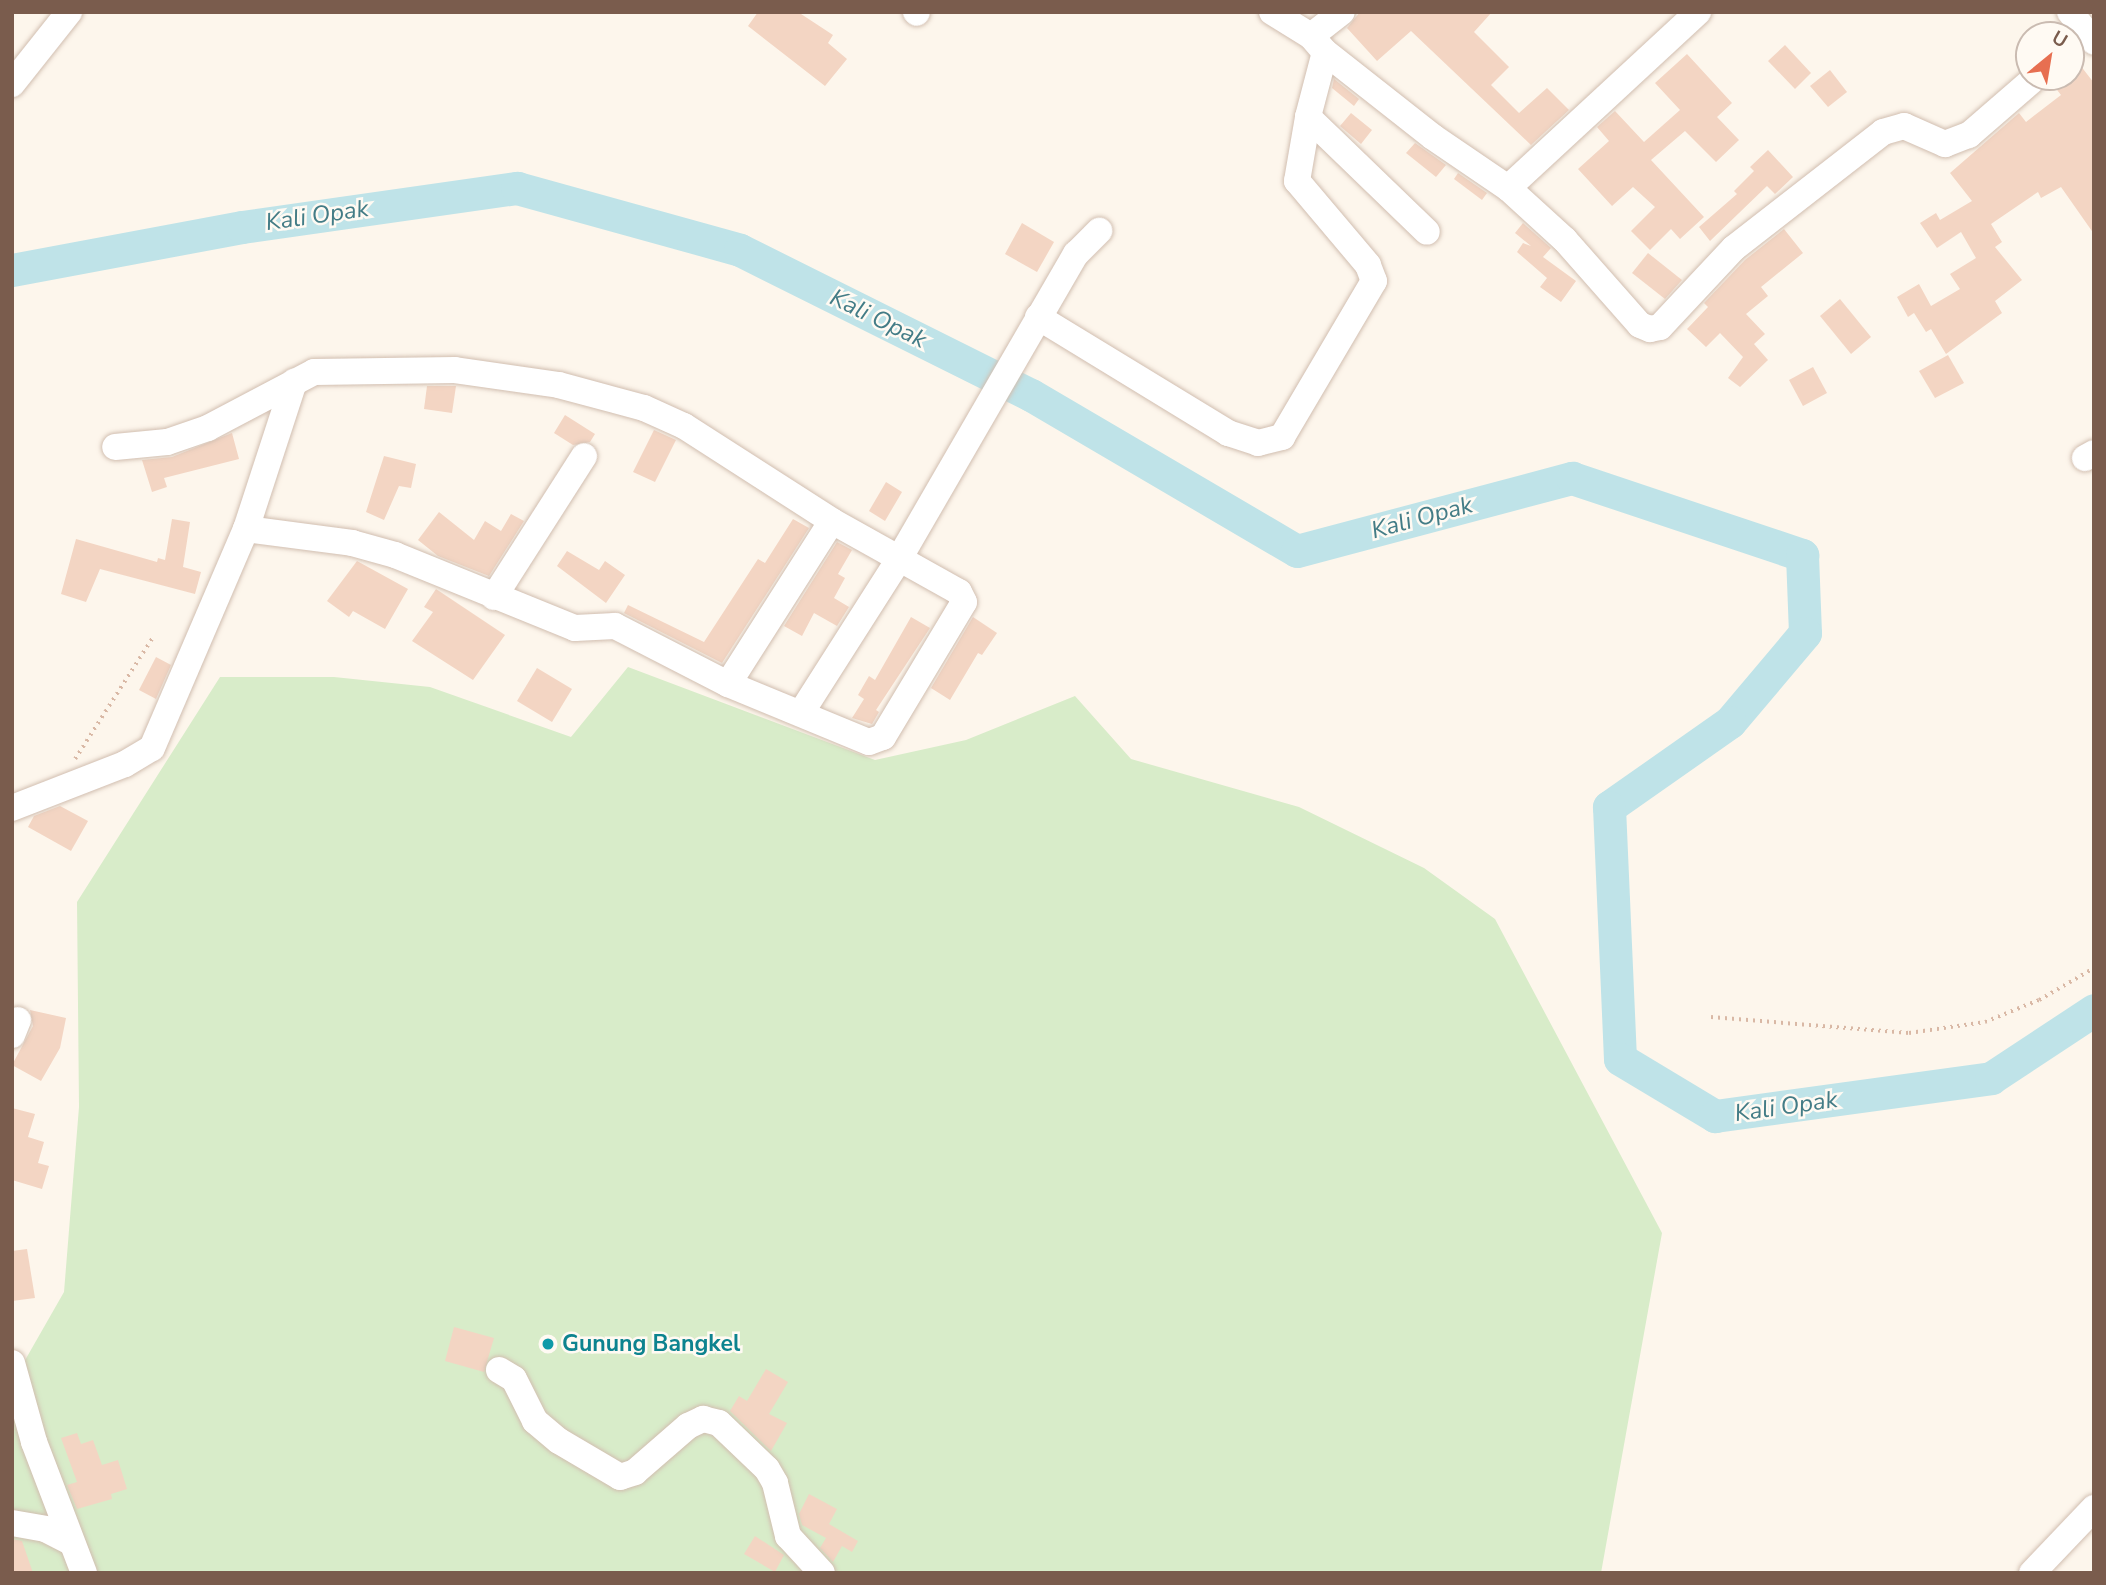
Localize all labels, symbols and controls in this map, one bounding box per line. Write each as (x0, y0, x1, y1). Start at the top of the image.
north arrow (2015, 21, 2085, 91)
text: U (2047, 25, 2072, 54)
water label: Kali Opak (264, 195, 370, 237)
water label: Kali Opak (825, 283, 931, 355)
water label: Kali Opak (1368, 491, 1476, 545)
water label: Kali Opak (1733, 1086, 1839, 1128)
place label: Gunung Bangkel (562, 1330, 740, 1358)
marker: Gunung Bangkel (540, 1336, 556, 1352)

